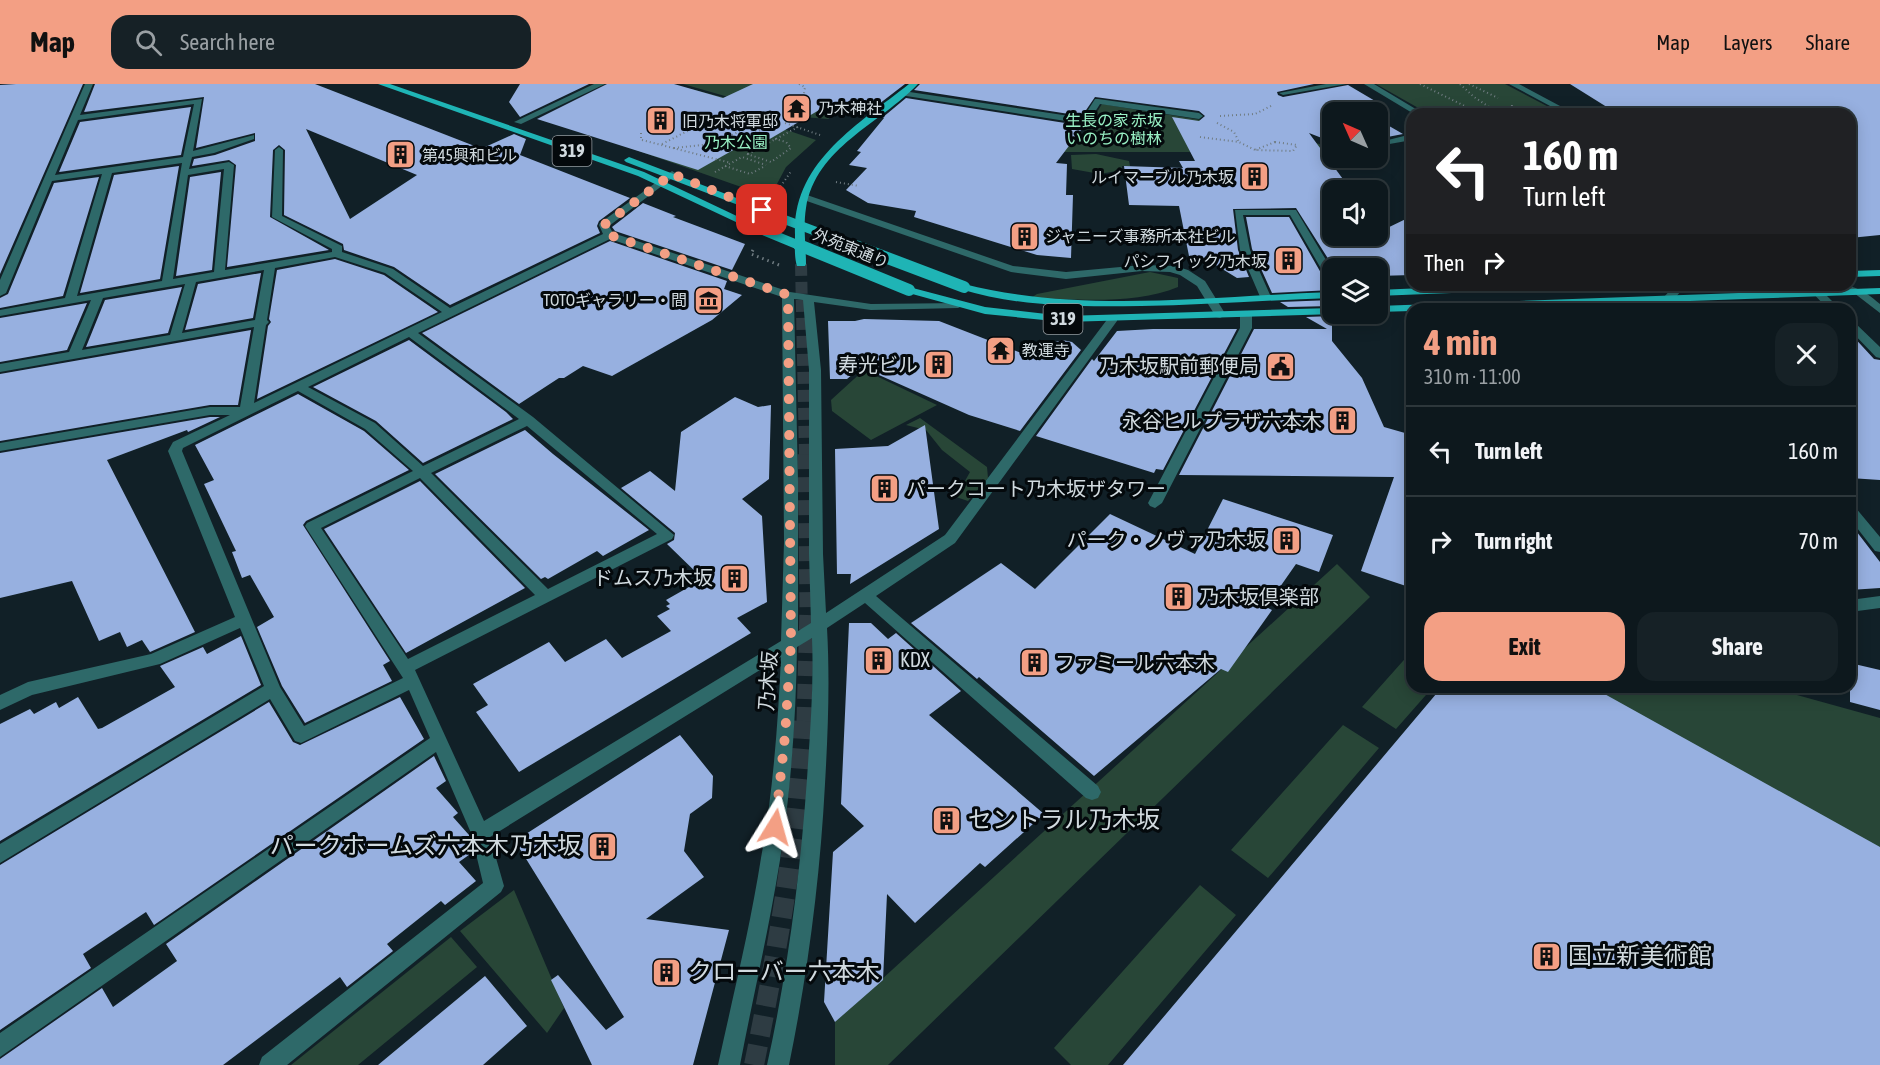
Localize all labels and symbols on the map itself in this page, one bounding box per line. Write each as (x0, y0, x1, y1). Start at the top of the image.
temple icon: 乃木神社 (781, 92, 813, 124)
place label: 乃木神社 (818, 99, 882, 117)
north arrow (1322, 102, 1388, 168)
building icon: 旧乃木将軍邸 (645, 105, 677, 137)
park label: 生長の家 赤坂 いのちの樹林 (1065, 111, 1163, 147)
place label: 旧乃木将軍邸 (682, 112, 778, 130)
park label: 乃木公園 (704, 133, 768, 151)
road number: 319 (552, 136, 592, 166)
building icon: 第45興和ビル (385, 139, 417, 171)
place label: 第45興和ビル (422, 146, 517, 164)
building icon: ルイマーブル乃木坂 (1239, 161, 1271, 193)
place label: ルイマーブル乃木坂 (1091, 168, 1234, 186)
pin (736, 184, 787, 235)
building icon: ジャニーズ事務所本社ビル (1008, 220, 1040, 252)
street label: 外苑東通り (811, 225, 891, 271)
place label: ジャニーズ事務所本社ビル (1045, 227, 1235, 245)
building icon: パシフィック乃木坂 (1272, 245, 1304, 277)
place label: パシフィック乃木坂 (1123, 252, 1267, 270)
museum icon: TOTOギャラリー・間 (692, 284, 724, 316)
place label: TOTOギャラリー・間 (543, 291, 687, 309)
road number: 319 (1044, 304, 1082, 334)
temple icon: 教運寺 (985, 334, 1017, 366)
place label: 教運寺 (1022, 341, 1070, 359)
building icon: 寿光ビル (923, 349, 955, 381)
public building icon: 乃木坂駅前郵便局 (1264, 350, 1296, 382)
place label: 寿光ビル (838, 353, 918, 376)
place label: 乃木坂駅前郵便局 (1099, 354, 1259, 377)
building icon: 永谷ヒルプラザ六本木 (1327, 405, 1359, 437)
place label: 永谷ヒルプラザ六本木 (1122, 409, 1322, 432)
building icon: パークコート乃木坂ザタワー (869, 473, 901, 505)
place label: パークコート乃木坂ザタワー (906, 477, 1166, 500)
building icon: パーク・ノヴァ乃木坂 (1271, 524, 1303, 556)
place label: パーク・ノヴァ乃木坂 (1066, 528, 1266, 551)
building icon: ドムス乃木坂 (718, 562, 750, 594)
place label: ドムス乃木坂 (593, 566, 713, 589)
building icon: 乃木坂倶楽部 (1162, 581, 1194, 613)
place label: 乃木坂倶楽部 (1199, 585, 1319, 608)
building icon: KDX (863, 644, 895, 676)
building icon: ファミール六本木 (1018, 647, 1050, 679)
place label: KDX (900, 648, 930, 671)
street label: 乃木坂 (754, 650, 781, 712)
place label: ファミール六本木 (1055, 651, 1215, 674)
position arrow (743, 795, 807, 859)
building icon: セントラル乃木坂 (931, 804, 963, 836)
place label: セントラル乃木坂 (968, 806, 1160, 833)
building icon: パークホームズ六本木乃木坂 (586, 830, 618, 862)
place label: パークホームズ六本木乃木坂 (270, 832, 581, 859)
building icon: 国立新美術館 (1531, 940, 1563, 972)
place label: 国立新美術館 (1568, 942, 1712, 969)
building icon: クローバー六本木 (651, 956, 683, 988)
place label: クローバー六本木 (688, 958, 880, 985)

